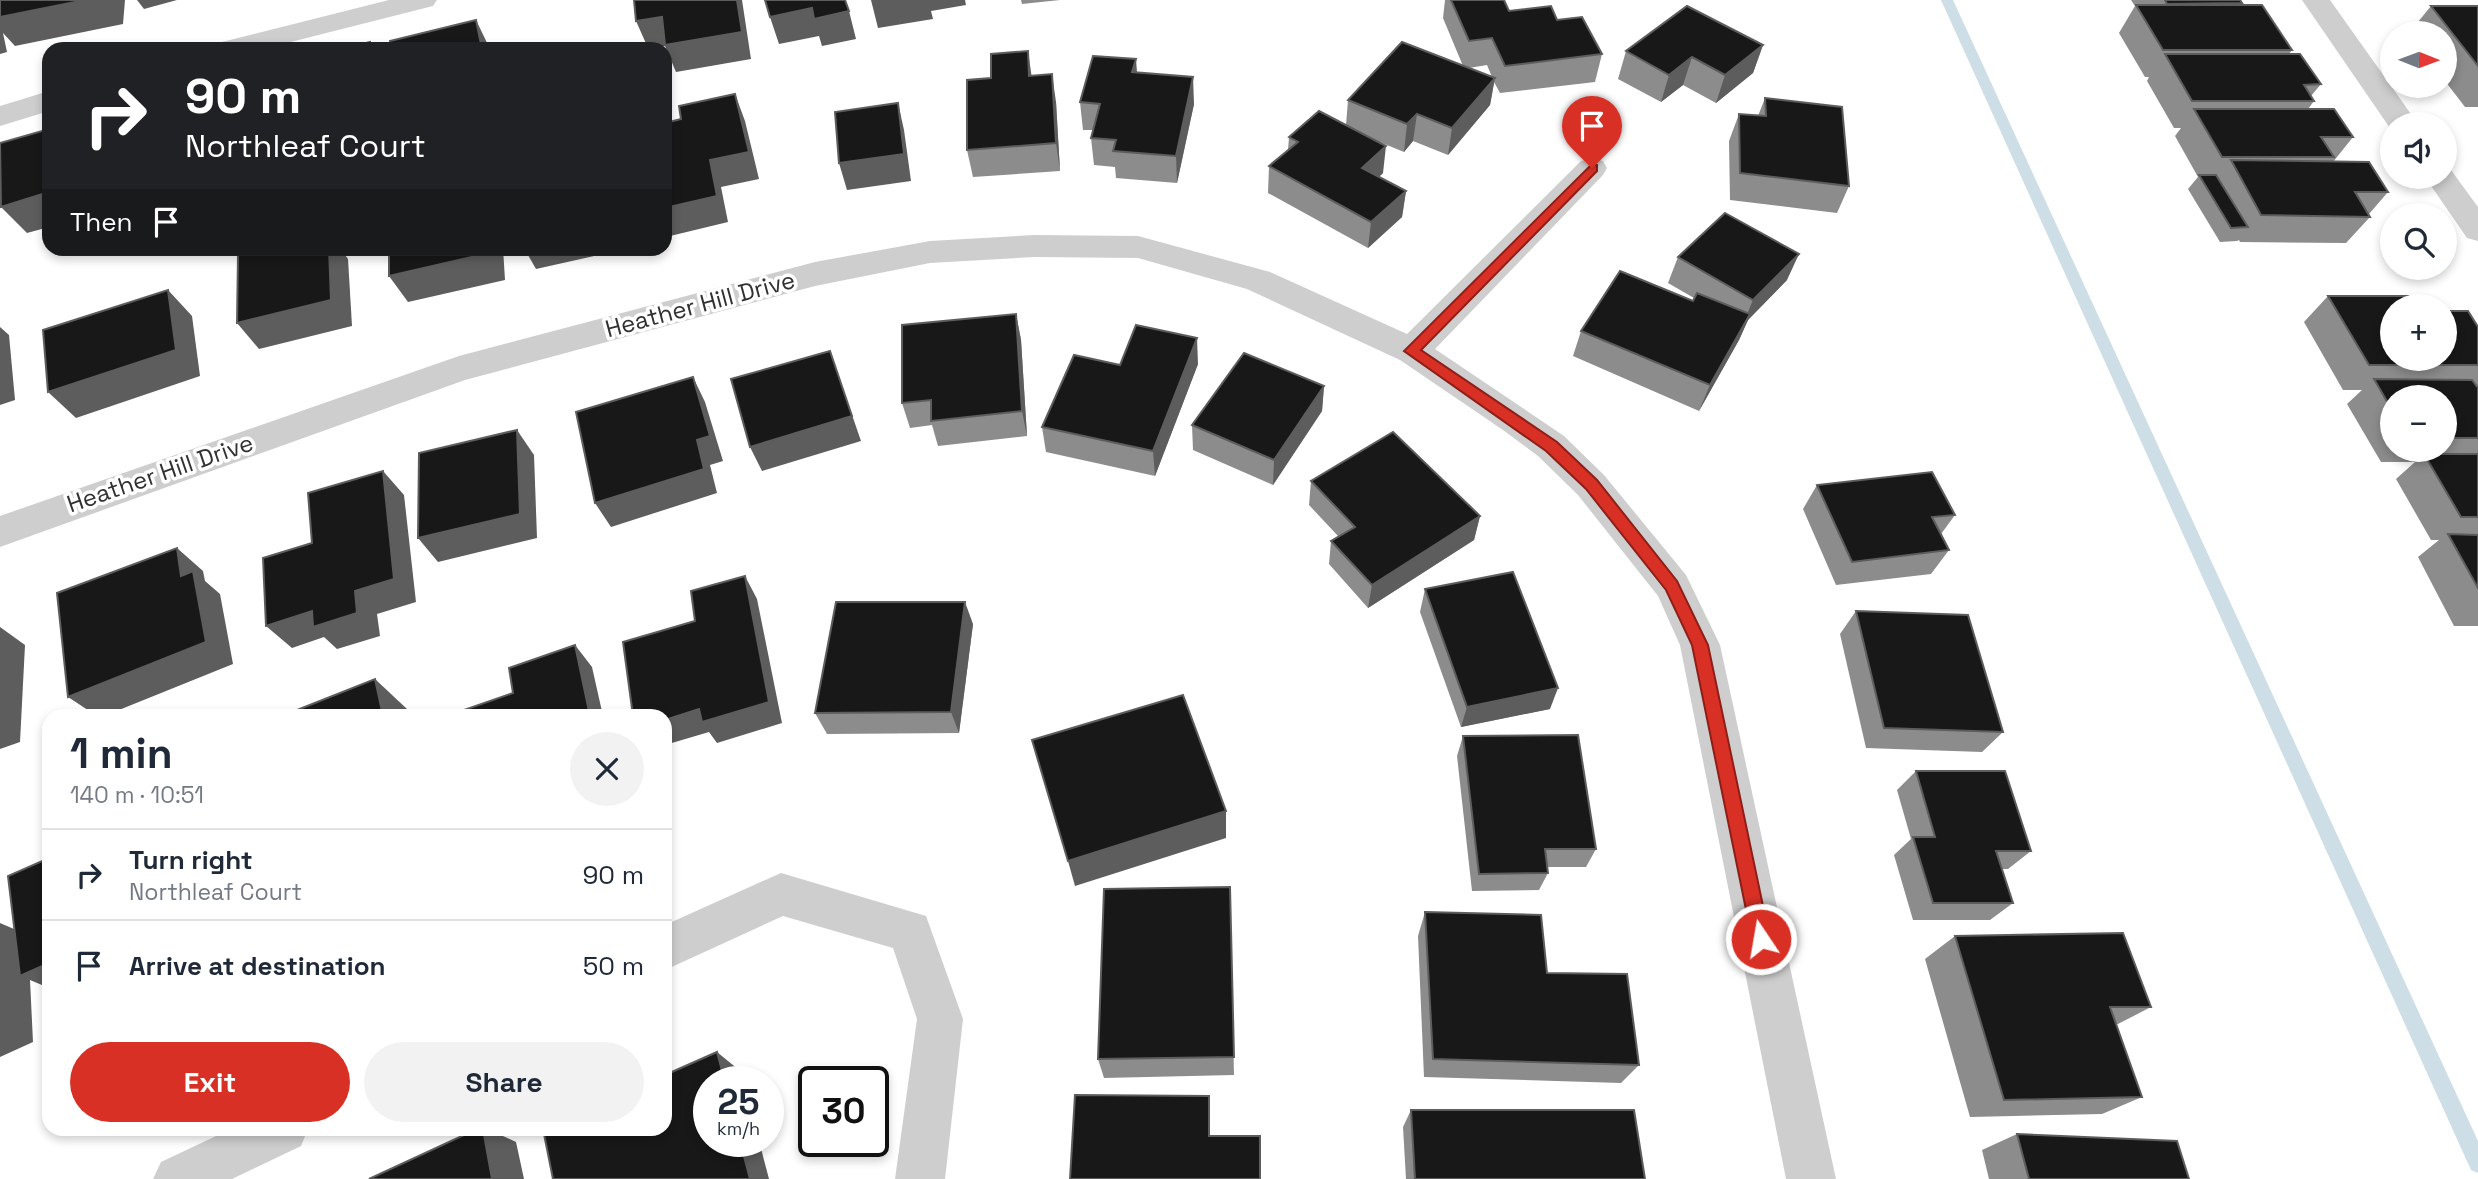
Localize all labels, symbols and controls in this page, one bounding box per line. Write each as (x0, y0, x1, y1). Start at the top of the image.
north arrow (2380, 21, 2457, 98)
map controls (2380, 21, 2457, 462)
text: 90 m (185, 65, 301, 127)
icon: right (70, 70, 161, 161)
pin (1562, 96, 1622, 168)
icon: arrive (1573, 107, 1611, 145)
button: sound (2380, 112, 2457, 189)
text: Northleaf Court (185, 126, 426, 166)
icon: arrive (147, 203, 185, 241)
button: search (2380, 203, 2457, 280)
text: Then (70, 205, 133, 239)
street label: Heather Hill Drive (602, 264, 798, 344)
button: + (2380, 294, 2457, 371)
button: − (2380, 385, 2457, 462)
street label: Heather Hill Drive (63, 427, 257, 519)
text: 1 min (70, 727, 173, 780)
button: close (570, 732, 644, 806)
text: 140 m · 10:51 (70, 780, 204, 810)
text: Turn right (129, 843, 253, 877)
icon: right (70, 856, 108, 894)
text: 90 m (582, 858, 644, 892)
text: Northleaf Court (129, 877, 302, 907)
position arrow (1724, 902, 1798, 976)
icon: arrive (70, 947, 108, 985)
text: Arrive at destination (129, 949, 386, 983)
text: 50 m (583, 949, 644, 983)
button: Exit (70, 1042, 350, 1122)
button: Share (364, 1042, 644, 1122)
speed limit sign: 30 (798, 1066, 889, 1157)
text: 25 (718, 1080, 759, 1124)
text: km/h (717, 1117, 760, 1140)

